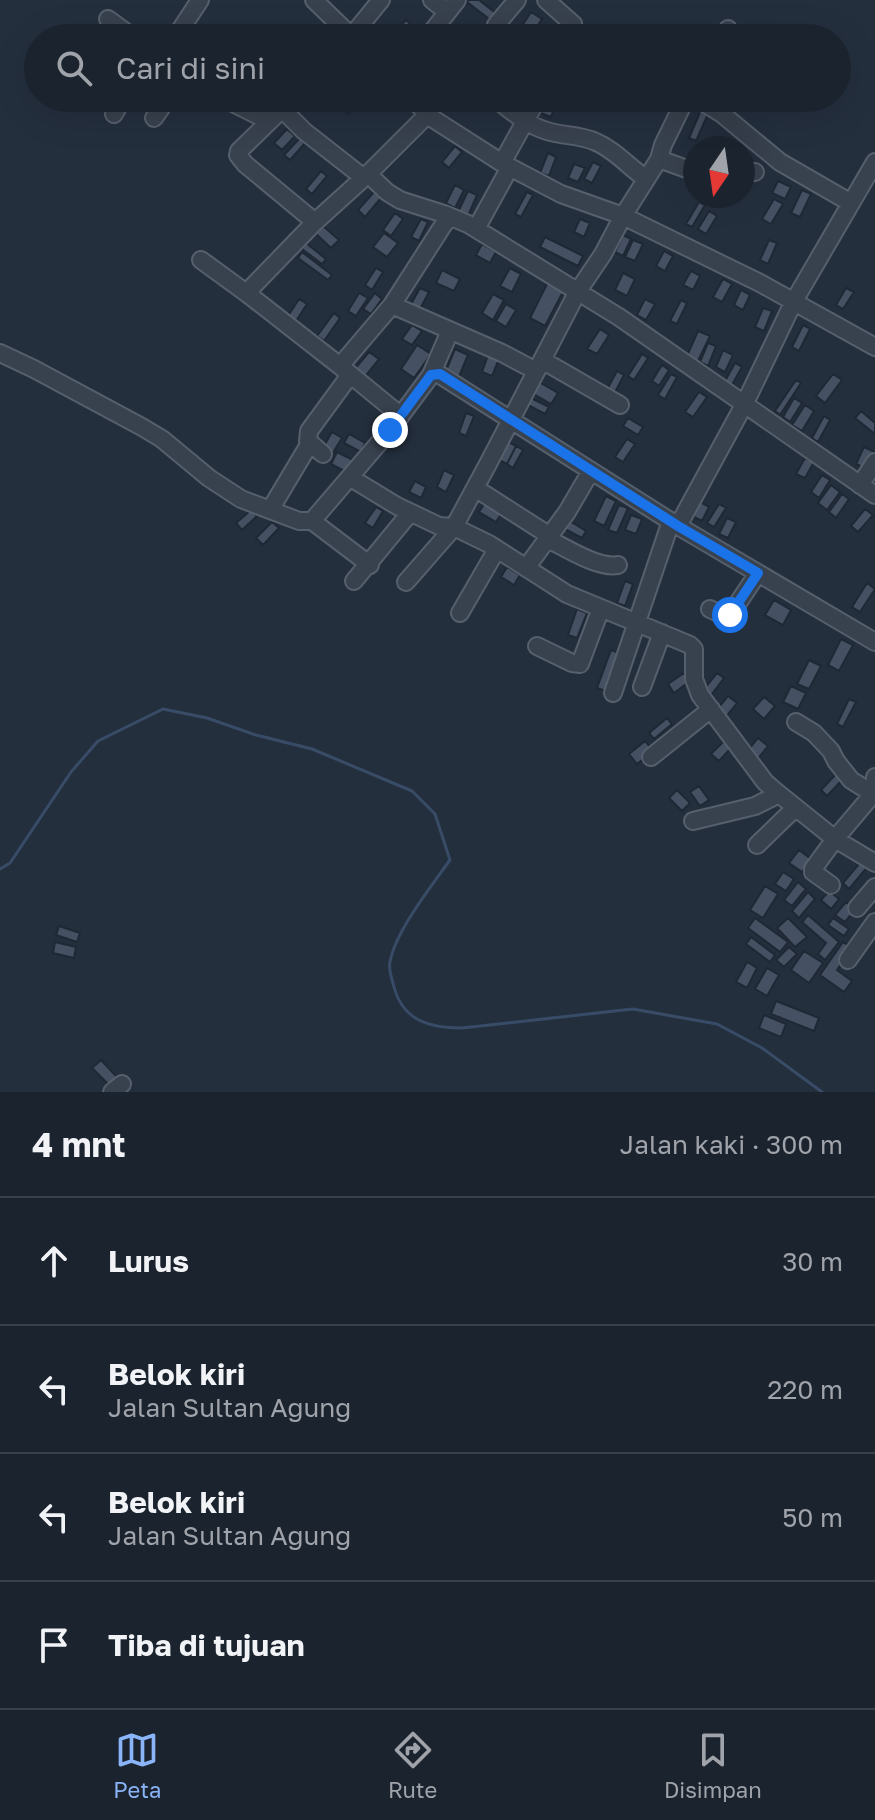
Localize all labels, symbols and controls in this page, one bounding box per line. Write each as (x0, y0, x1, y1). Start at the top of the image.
search box (24, 24, 851, 112)
icon: search (52, 46, 96, 90)
text: Cari di sini (116, 50, 265, 86)
north arrow (683, 136, 755, 208)
route end (372, 412, 408, 448)
route start (712, 597, 748, 633)
text: 4 mnt (32, 1124, 126, 1164)
text: Jalan kaki · 300 m (620, 1129, 843, 1160)
icon: ahead (32, 1239, 76, 1283)
text: Lurus (108, 1243, 189, 1279)
text: 30 m (782, 1246, 843, 1277)
text: Belok kiri (108, 1356, 245, 1392)
icon: left (32, 1367, 76, 1411)
text: 220 m (767, 1374, 843, 1405)
text: Jalan Sultan Agung (108, 1392, 351, 1423)
text: Belok kiri (108, 1484, 245, 1520)
icon: left (32, 1495, 76, 1539)
text: 50 m (782, 1502, 843, 1533)
text: Jalan Sultan Agung (108, 1520, 351, 1551)
icon: arrive (32, 1623, 76, 1667)
text: Tiba di tujuan (108, 1627, 305, 1663)
tab: Peta (113, 1728, 161, 1803)
tab: Rute (388, 1728, 437, 1803)
tab: Disimpan (664, 1728, 762, 1803)

